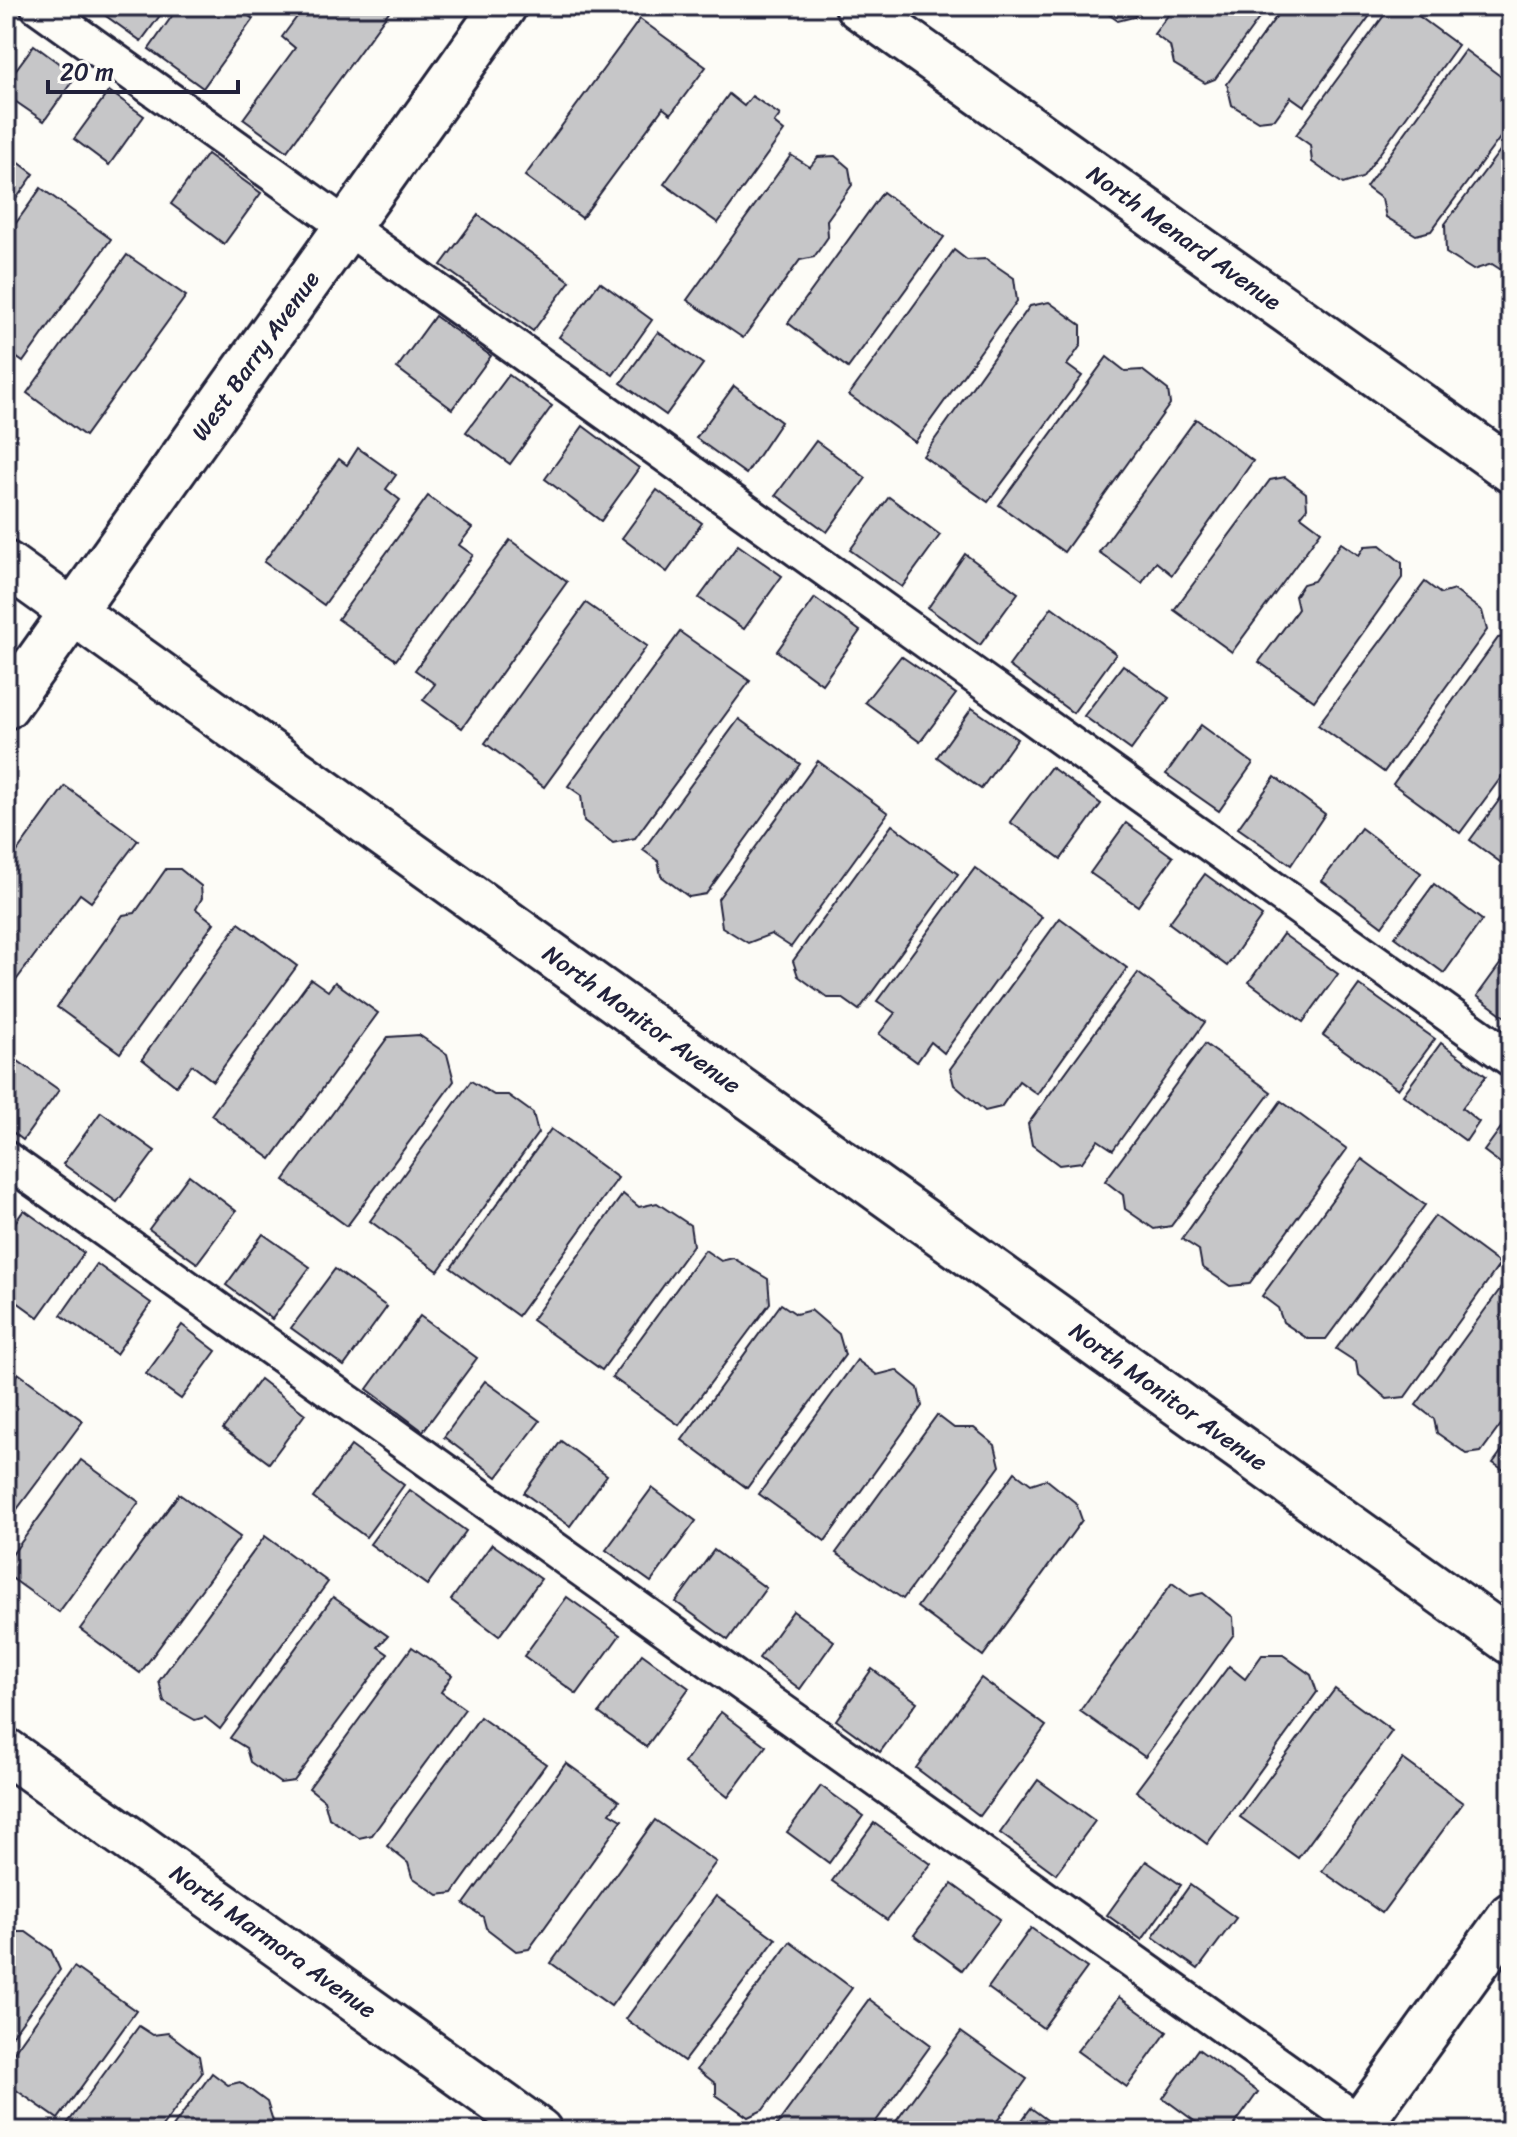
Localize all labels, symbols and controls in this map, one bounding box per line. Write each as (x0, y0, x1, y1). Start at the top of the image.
scale bar (48, 44, 238, 94)
text: 20 m (60, 51, 114, 93)
street label: North Menard Avenue (1078, 154, 1291, 322)
street label: West Barry Avenue (180, 261, 331, 450)
street label: North Monitor Avenue (533, 933, 750, 1105)
street label: North Monitor Avenue (1060, 1311, 1277, 1483)
street label: North Marmora Avenue (161, 1853, 386, 2030)

